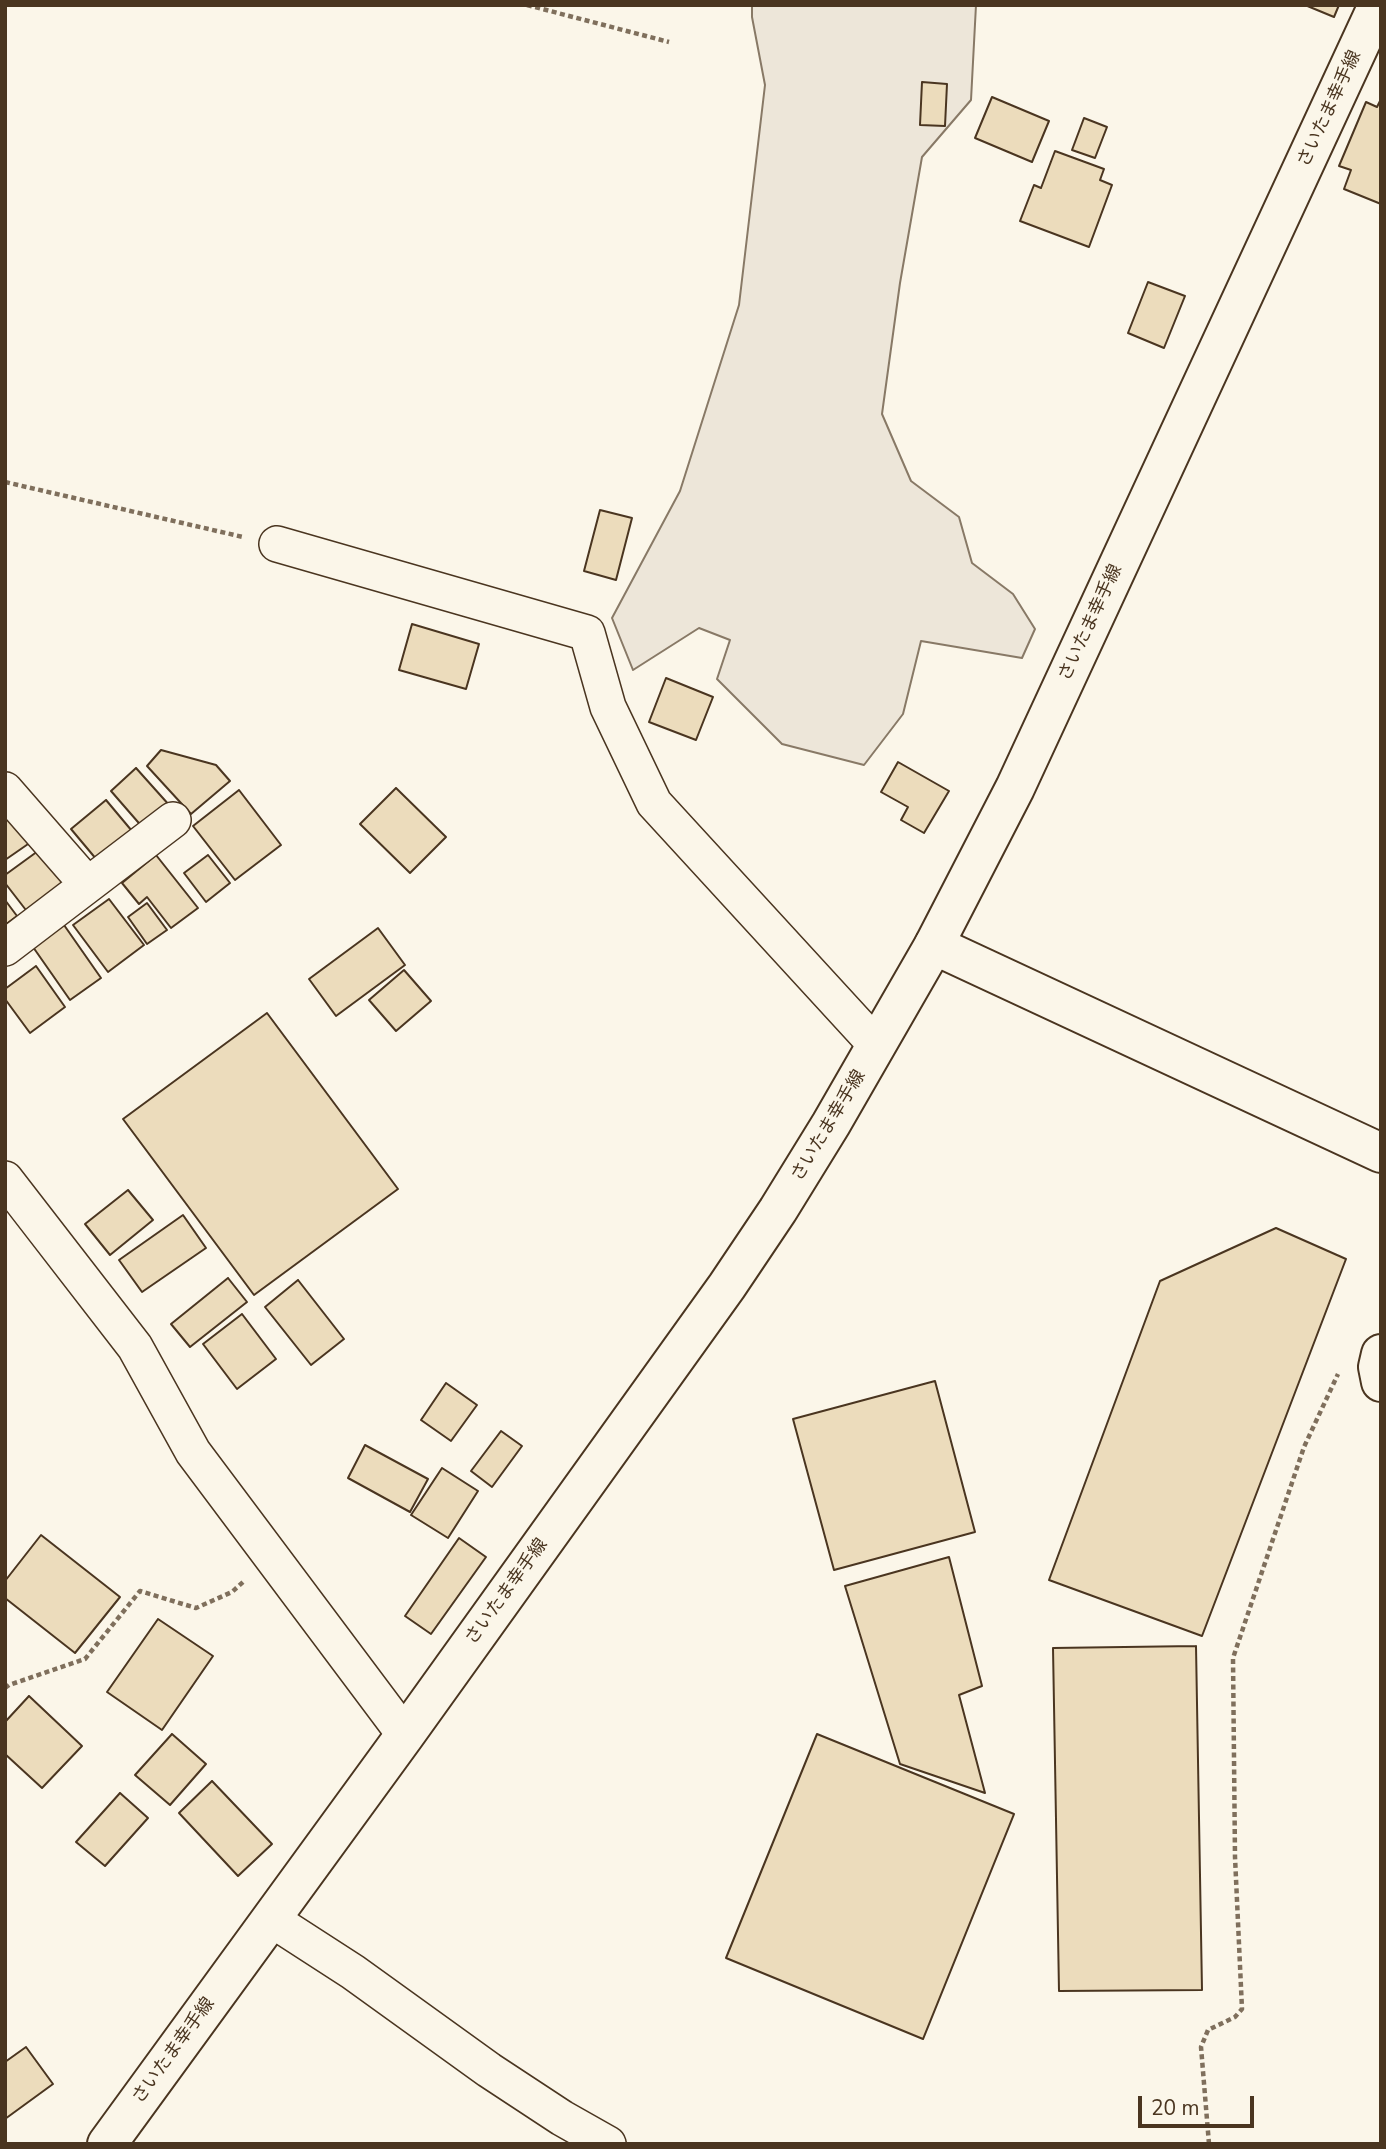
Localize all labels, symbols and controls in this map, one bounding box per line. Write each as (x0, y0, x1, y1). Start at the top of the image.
street label: さいたま幸手線 (1294, 47, 1366, 171)
street label: さいたま幸手線 (1055, 561, 1127, 685)
street label: さいたま幸手線 (787, 1066, 871, 1186)
street label: さいたま幸手線 (461, 1535, 553, 1649)
street label: さいたま幸手線 (128, 1994, 220, 2108)
scale bar (1141, 2082, 1256, 2126)
text: 20 m (1151, 2094, 1200, 2122)

